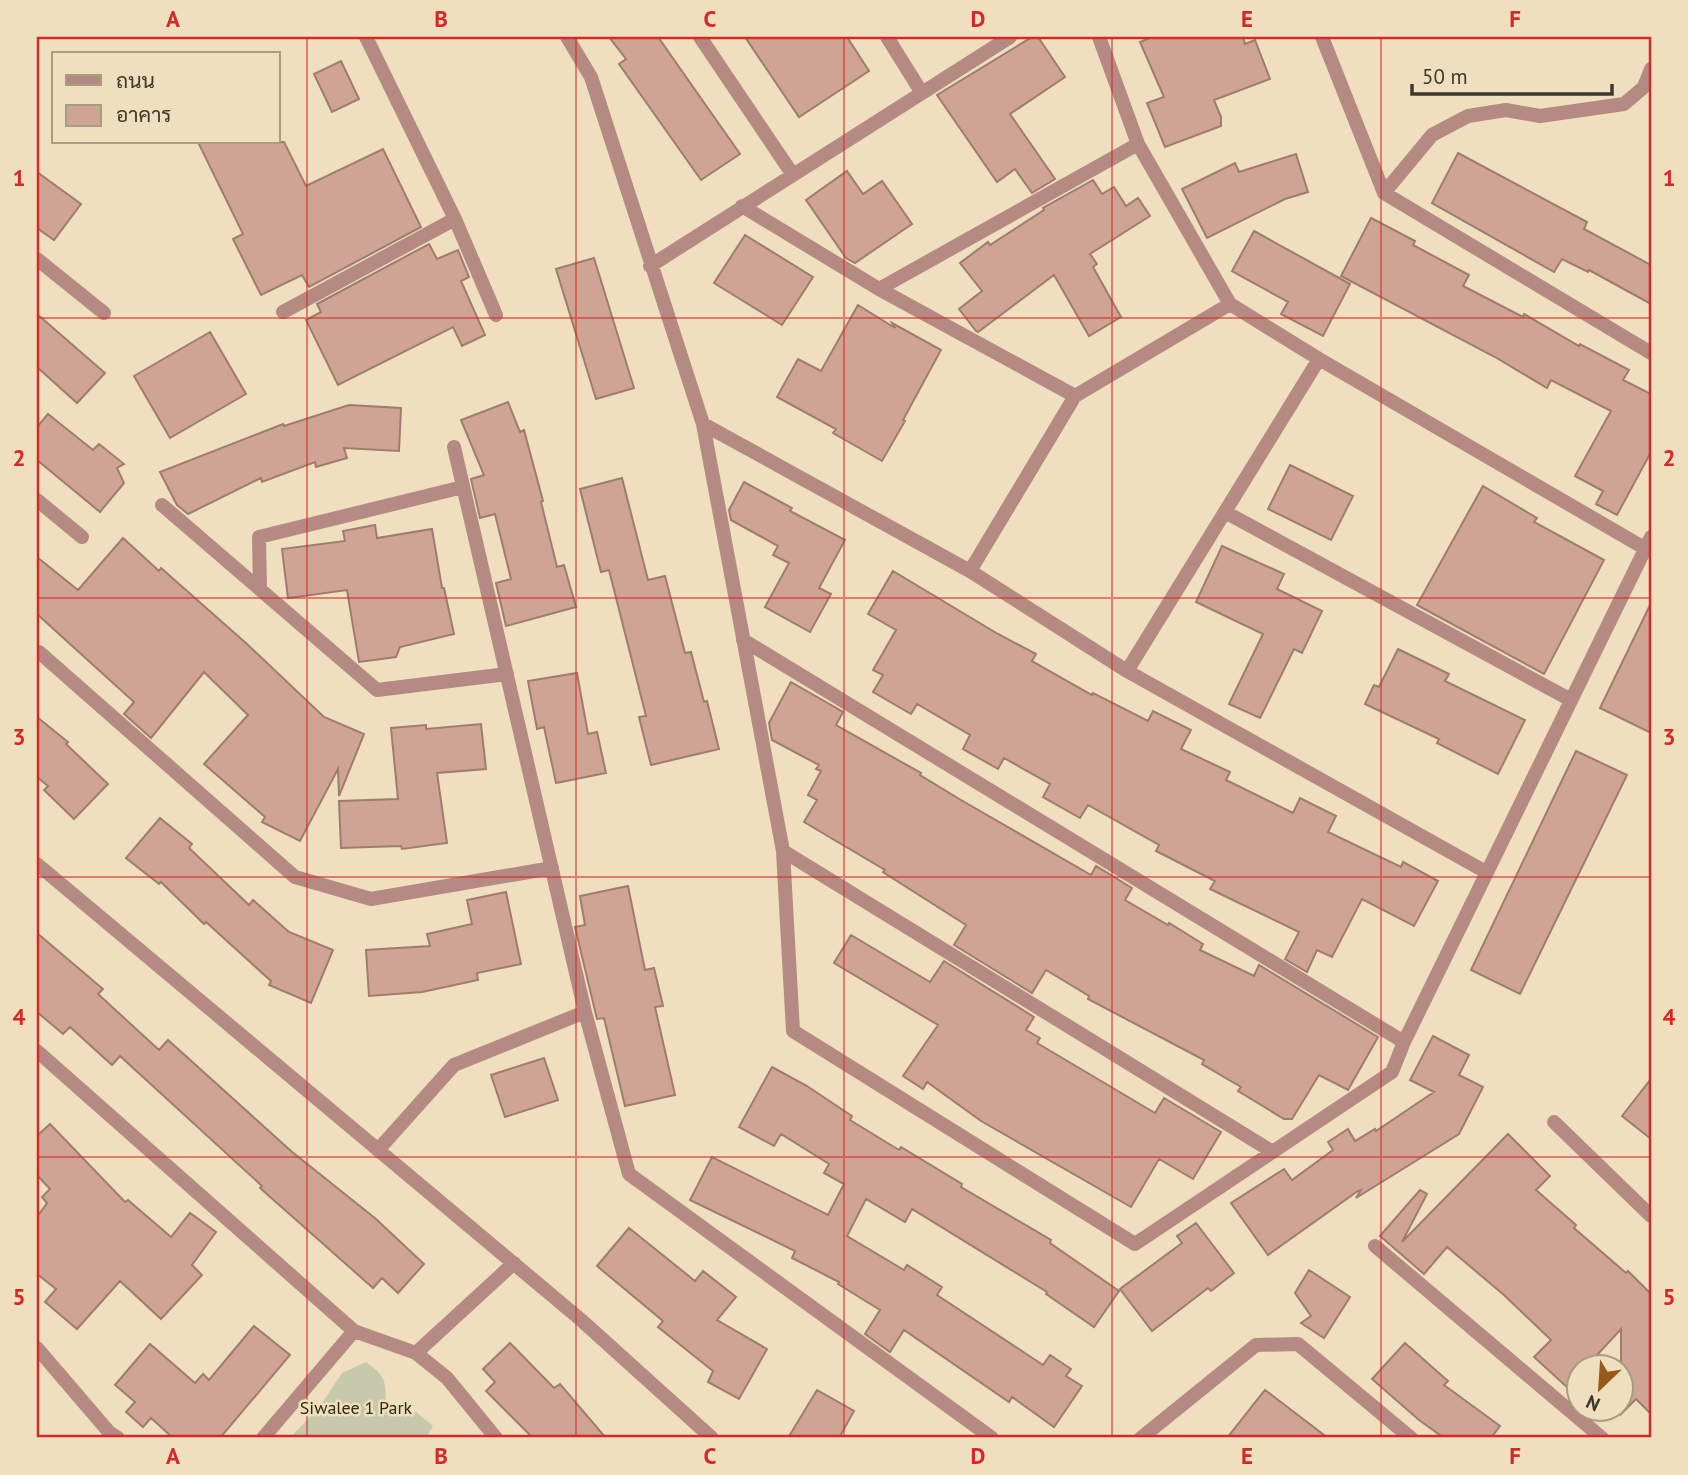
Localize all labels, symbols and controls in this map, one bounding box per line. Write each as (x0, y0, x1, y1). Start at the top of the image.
text: A (166, 4, 180, 33)
text: B (434, 4, 448, 33)
text: C (704, 4, 717, 33)
text: D (971, 4, 985, 33)
text: E (1241, 4, 1253, 33)
text: F (1509, 4, 1521, 33)
legend (52, 52, 280, 144)
scale bar (1412, 52, 1611, 96)
text: 50 m (1422, 63, 1468, 90)
text: ถนน (116, 67, 155, 94)
text: อาคาร (116, 101, 172, 128)
text: 1 (12, 163, 26, 192)
text: 1 (1662, 163, 1676, 192)
text: 2 (12, 443, 26, 472)
text: 2 (1662, 443, 1676, 472)
text: 3 (12, 722, 26, 751)
text: 3 (1662, 722, 1676, 751)
text: 4 (12, 1002, 26, 1031)
text: 4 (1662, 1002, 1676, 1031)
text: 5 (12, 1282, 26, 1311)
text: 5 (1662, 1282, 1676, 1311)
north arrow (1566, 1352, 1636, 1422)
text: N (1582, 1390, 1604, 1417)
park label: Siwalee 1 Park (300, 1396, 413, 1419)
text: A (166, 1441, 180, 1470)
text: B (434, 1441, 448, 1470)
text: C (704, 1441, 717, 1470)
text: D (971, 1441, 985, 1470)
text: E (1241, 1441, 1253, 1470)
text: F (1509, 1441, 1521, 1470)

